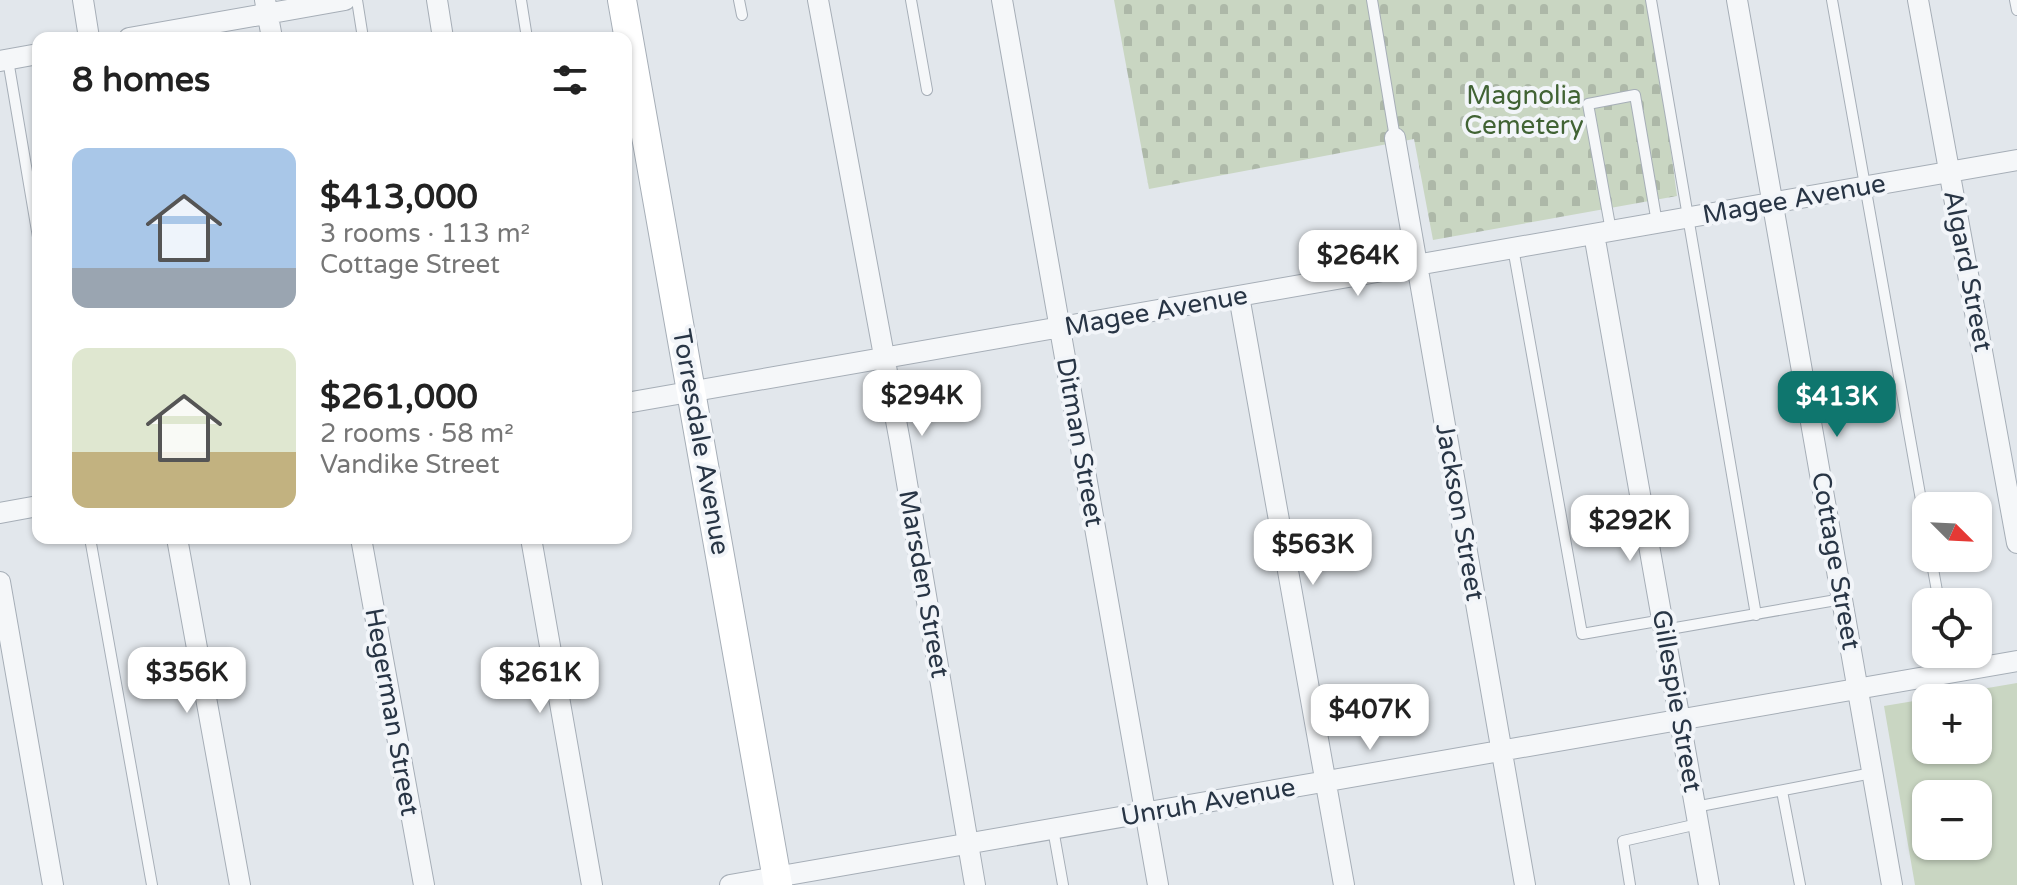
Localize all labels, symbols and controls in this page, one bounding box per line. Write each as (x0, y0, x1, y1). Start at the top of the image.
icon: filters (548, 58, 592, 102)
text: 8 homes (72, 60, 210, 101)
park label: Magnolia Cemetery (1464, 80, 1584, 141)
street label: Magee Avenue (1700, 168, 1888, 230)
text: $413,000 (320, 177, 478, 218)
icon: home (136, 180, 232, 276)
street label: Algard Street (1937, 188, 1999, 354)
text: 3 rooms · 113 m² (320, 218, 530, 249)
pin: $264K (1302, 230, 1414, 298)
text: $264K (1317, 240, 1399, 271)
text: Cottage Street (320, 249, 500, 280)
street label: Magee Avenue (1062, 280, 1250, 342)
street label: Torresdale Avenue (666, 327, 736, 557)
street label: Ditman Street (1050, 355, 1110, 529)
pin: $294K (866, 370, 978, 438)
pin: $413K (1781, 371, 1893, 439)
text: $261,000 (320, 377, 478, 418)
icon: home (136, 380, 232, 476)
text: $294K (881, 380, 963, 411)
text: $413K (1796, 381, 1878, 412)
text: 2 rooms · 58 m² (320, 418, 514, 449)
street label: Jackson Street (1429, 421, 1491, 603)
text: Vandike Street (320, 449, 500, 480)
street label: Cottage Street (1805, 470, 1867, 652)
street label: Marsden Street (892, 488, 956, 680)
north arrow (1912, 492, 1992, 572)
map controls (1912, 492, 1992, 860)
pin: $292K (1574, 495, 1686, 563)
text: $292K (1589, 505, 1671, 536)
pin: $563K (1257, 519, 1369, 587)
text: $563K (1272, 529, 1354, 560)
button: locate (1912, 588, 1992, 668)
street label: Hegerman Street (358, 606, 426, 818)
street label: Gillespie Street (1646, 607, 1708, 795)
pin: $356K (131, 647, 243, 715)
pin: $261K (484, 647, 596, 715)
text: $356K (146, 657, 228, 688)
text: $261K (499, 657, 581, 688)
pin: $407K (1314, 684, 1426, 752)
button: + (1912, 684, 1992, 764)
text: $407K (1329, 694, 1411, 725)
street label: Unruh Avenue (1118, 771, 1298, 833)
button: − (1912, 780, 1992, 860)

